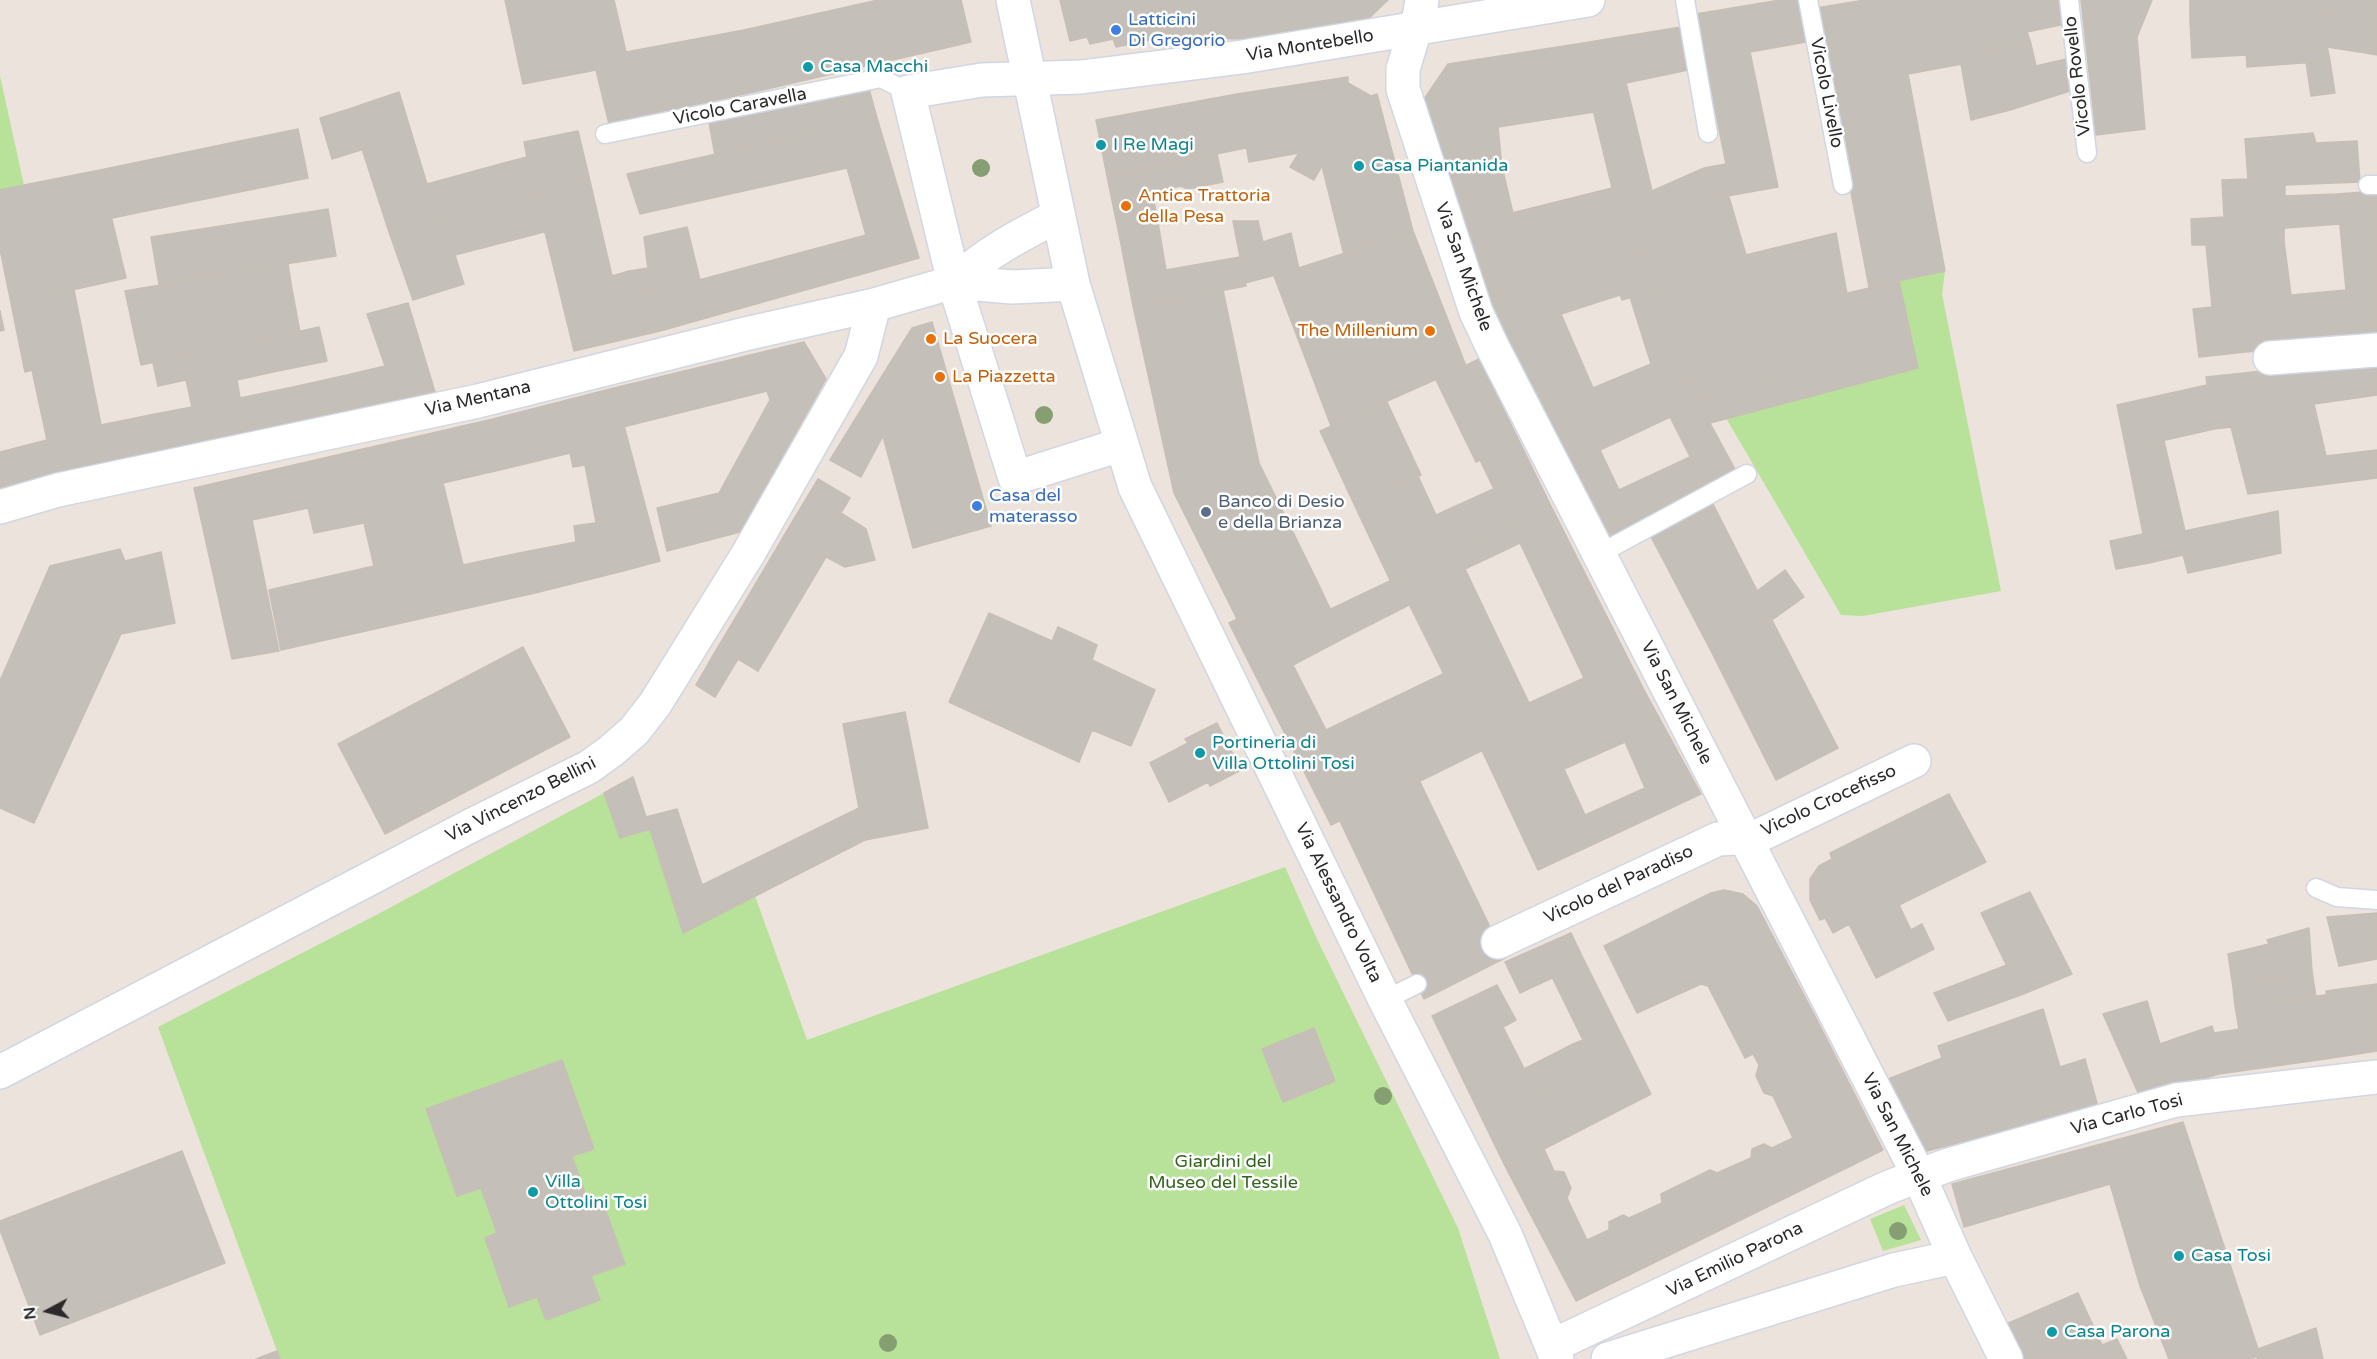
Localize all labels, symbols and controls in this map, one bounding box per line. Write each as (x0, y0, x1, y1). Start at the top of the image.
place label: Latticini Di Gregorio (1128, 9, 1226, 52)
street label: Vicolo Rovello (2060, 15, 2096, 137)
marker: Latticini Di Gregorio (1109, 23, 1123, 37)
street label: Via Montebello (1245, 25, 1375, 67)
street label: Vicolo Livello (1805, 36, 1847, 150)
place label: Casa Macchi (820, 56, 928, 78)
marker: Casa Macchi (801, 60, 815, 74)
street label: Vicolo Caravella (671, 83, 809, 131)
place label: I Re Magi (1113, 134, 1194, 156)
marker: I Re Magi (1094, 138, 1108, 152)
place label: Casa Piantanida (1371, 155, 1508, 177)
marker: Casa Piantanida (1352, 159, 1366, 173)
place label: Antica Trattoria della Pesa (1138, 185, 1271, 228)
marker: Antica Trattoria della Pesa (1119, 199, 1133, 213)
street label: Via San Michele (1430, 200, 1496, 334)
place label: The Millenium (1298, 320, 1418, 342)
marker: The Millenium (1423, 324, 1437, 338)
place label: La Suocera (943, 328, 1038, 350)
marker: La Suocera (924, 332, 938, 346)
place label: La Piazzetta (952, 366, 1056, 388)
marker: La Piazzetta (933, 370, 947, 384)
street label: Via Mentana (423, 376, 533, 422)
place label: Casa del materasso (989, 485, 1078, 528)
place label: Banco di Desio e della Brianza (1218, 491, 1345, 534)
marker: Casa del materasso (970, 499, 984, 513)
marker: Banco di Desio e della Brianza (1199, 505, 1213, 519)
street label: Via San Michele (1636, 638, 1716, 768)
place label: Portineria di Villa Ottolini Tosi (1212, 732, 1355, 774)
marker: Portineria di Villa Ottolini Tosi (1193, 746, 1207, 760)
street label: Via Vincenzo Bellini (442, 753, 600, 847)
street label: Vicolo Crocefisso (1758, 760, 1900, 842)
street label: Via Alessandro Volta (1290, 819, 1386, 987)
street label: Vicolo del Paradiso (1541, 841, 1697, 929)
street label: Via San Michele (1857, 1070, 1937, 1200)
street label: Via Carlo Tosi (2069, 1090, 2185, 1140)
park label: Giardini del Museo del Tessile (1148, 1151, 1298, 1194)
place label: Villa Ottolini Tosi (545, 1171, 647, 1214)
marker: Villa Ottolini Tosi (526, 1185, 540, 1199)
street label: Via Emilio Parona (1663, 1218, 1807, 1302)
place label: Casa Tosi (2191, 1245, 2271, 1267)
marker: Casa Tosi (2172, 1249, 2186, 1263)
north arrow (18, 1281, 78, 1341)
text: N (19, 1306, 41, 1321)
place label: Casa Parona (2064, 1321, 2170, 1343)
marker: Casa Parona (2045, 1325, 2059, 1339)

